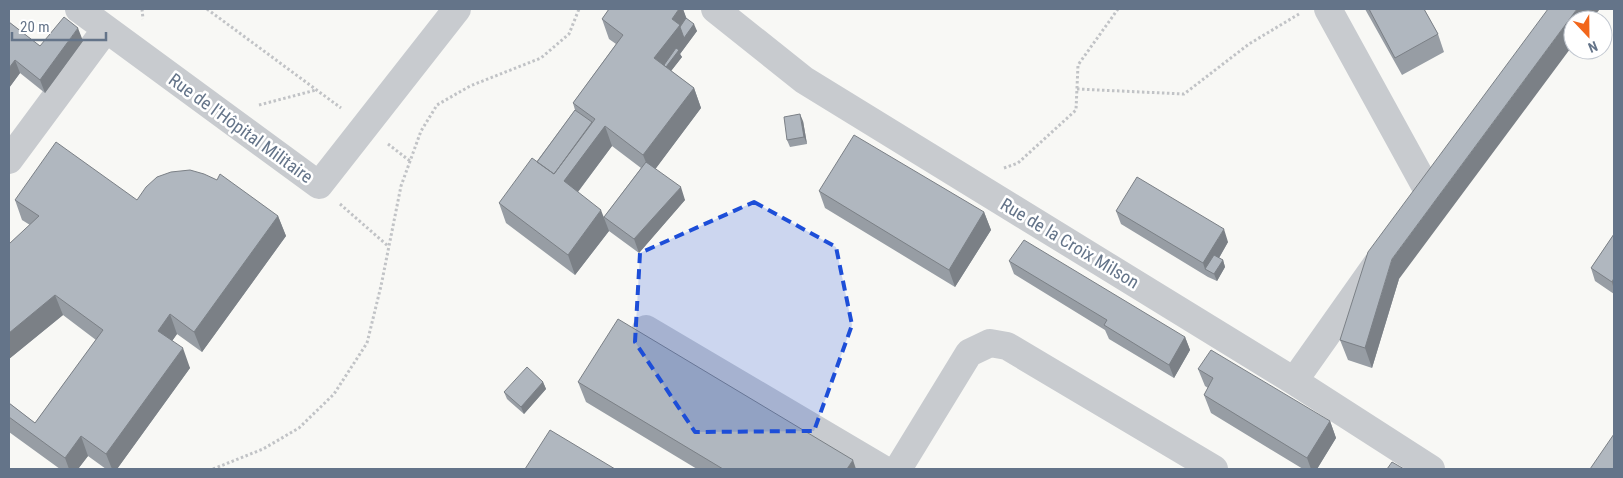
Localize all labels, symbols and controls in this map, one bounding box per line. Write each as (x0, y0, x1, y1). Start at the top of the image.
scale bar (12, 10, 106, 42)
north arrow (1563, 10, 1613, 60)
text: 20 m (20, 18, 50, 36)
text: N (1586, 38, 1600, 56)
street label: Rue de l'Hôpital Militaire (165, 69, 317, 187)
street label: Rue de la Croix Milson (997, 193, 1143, 293)

